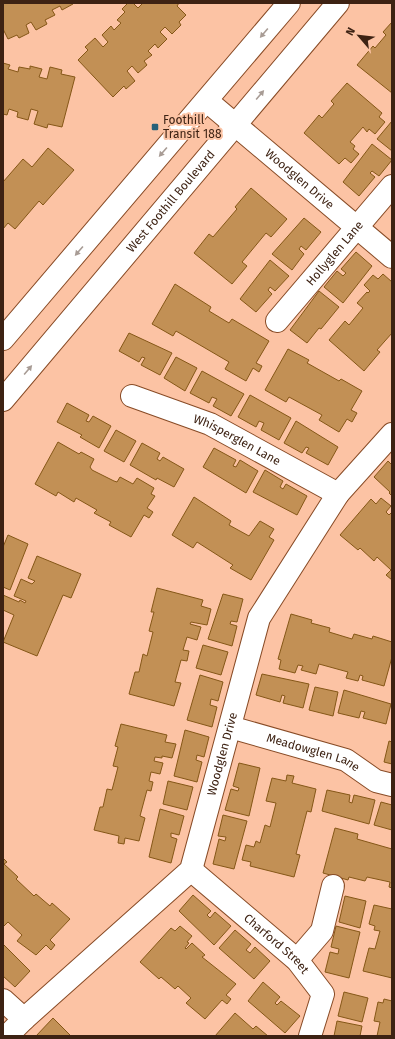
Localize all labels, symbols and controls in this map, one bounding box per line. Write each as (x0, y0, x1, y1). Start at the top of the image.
north arrow (339, 16, 379, 56)
text: N (343, 25, 358, 38)
one-way arrow (259, 28, 268, 38)
one-way arrow (256, 90, 265, 100)
place label: Foothill Transit 188 (163, 113, 222, 141)
marker: Foothill Transit 188 (150, 122, 160, 132)
street label: Woodglen Drive (262, 146, 337, 212)
street label: West Foothill Boulevard (124, 147, 218, 255)
one-way arrow (159, 147, 168, 157)
street label: Hollyglen Lane (303, 218, 366, 288)
one-way arrow (74, 245, 83, 256)
one-way arrow (24, 365, 33, 376)
street label: Whisperglen Lane (191, 412, 283, 468)
street label: Woodglen Drive (204, 711, 240, 797)
street label: Meadowglen Lane (265, 731, 362, 774)
street label: Charford Street (241, 911, 312, 977)

